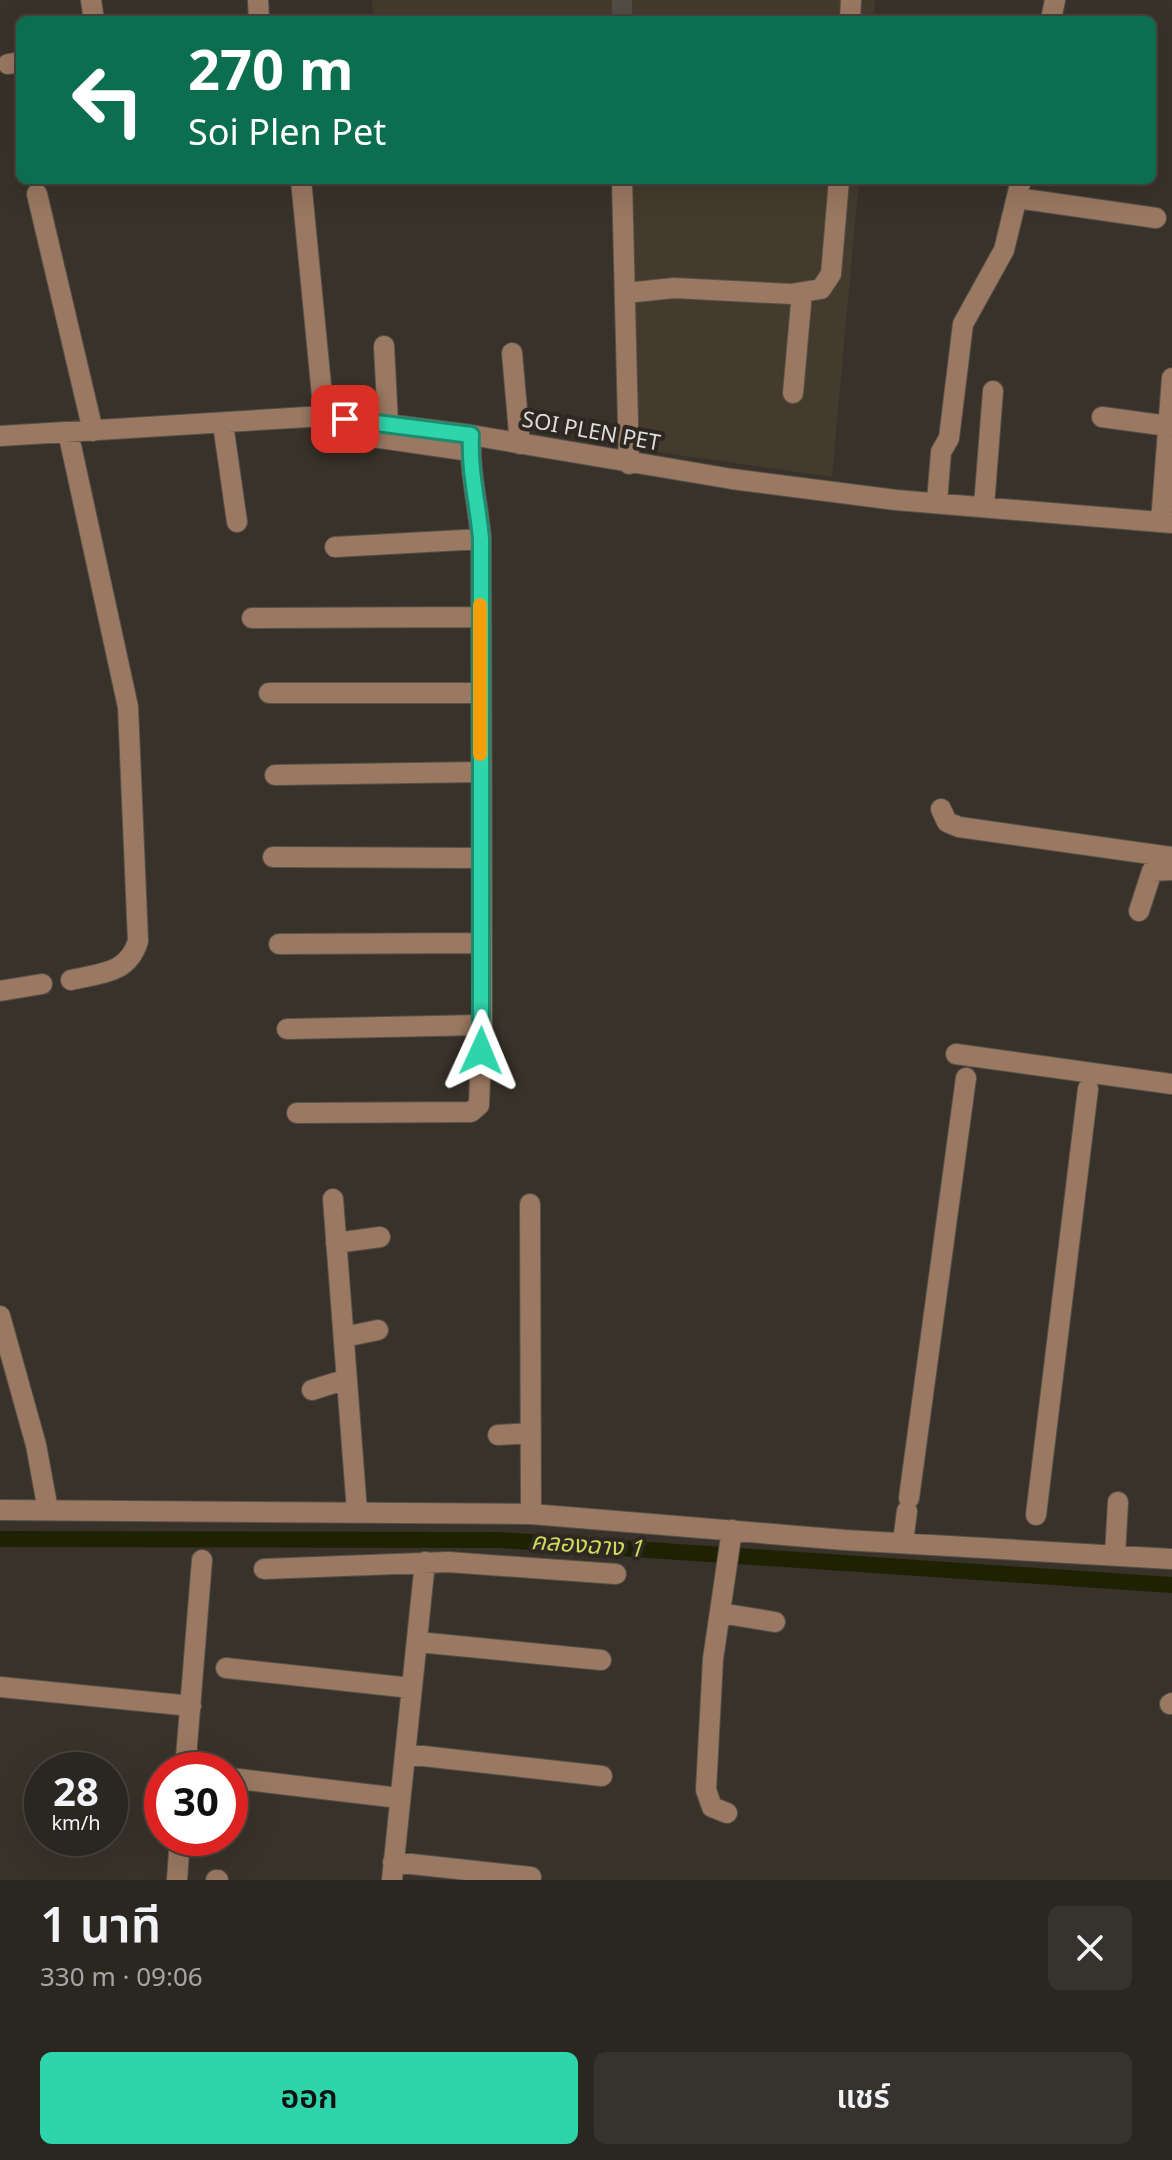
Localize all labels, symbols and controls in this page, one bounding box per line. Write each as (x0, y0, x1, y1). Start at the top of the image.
text: 270 m (188, 31, 354, 115)
icon: left (56, 48, 160, 152)
text: Soi Plen Pet (188, 107, 386, 161)
pin (311, 385, 379, 453)
icon: arrive (323, 397, 367, 441)
street label: SOI PLEN PET (519, 404, 663, 460)
position arrow (439, 1009, 523, 1093)
water label: คลองฉาง 1 (530, 1524, 644, 1568)
speed limit sign: 30 (144, 1752, 248, 1856)
text: 28 (53, 1764, 99, 1824)
text: km/h (51, 1809, 101, 1839)
text: 1 นาที (40, 1891, 161, 1964)
button: close (1048, 1906, 1132, 1990)
text: 330 m · 09:06 (40, 1958, 203, 1998)
button: ออก (40, 2052, 578, 2144)
button: แชร์ (594, 2052, 1132, 2144)

